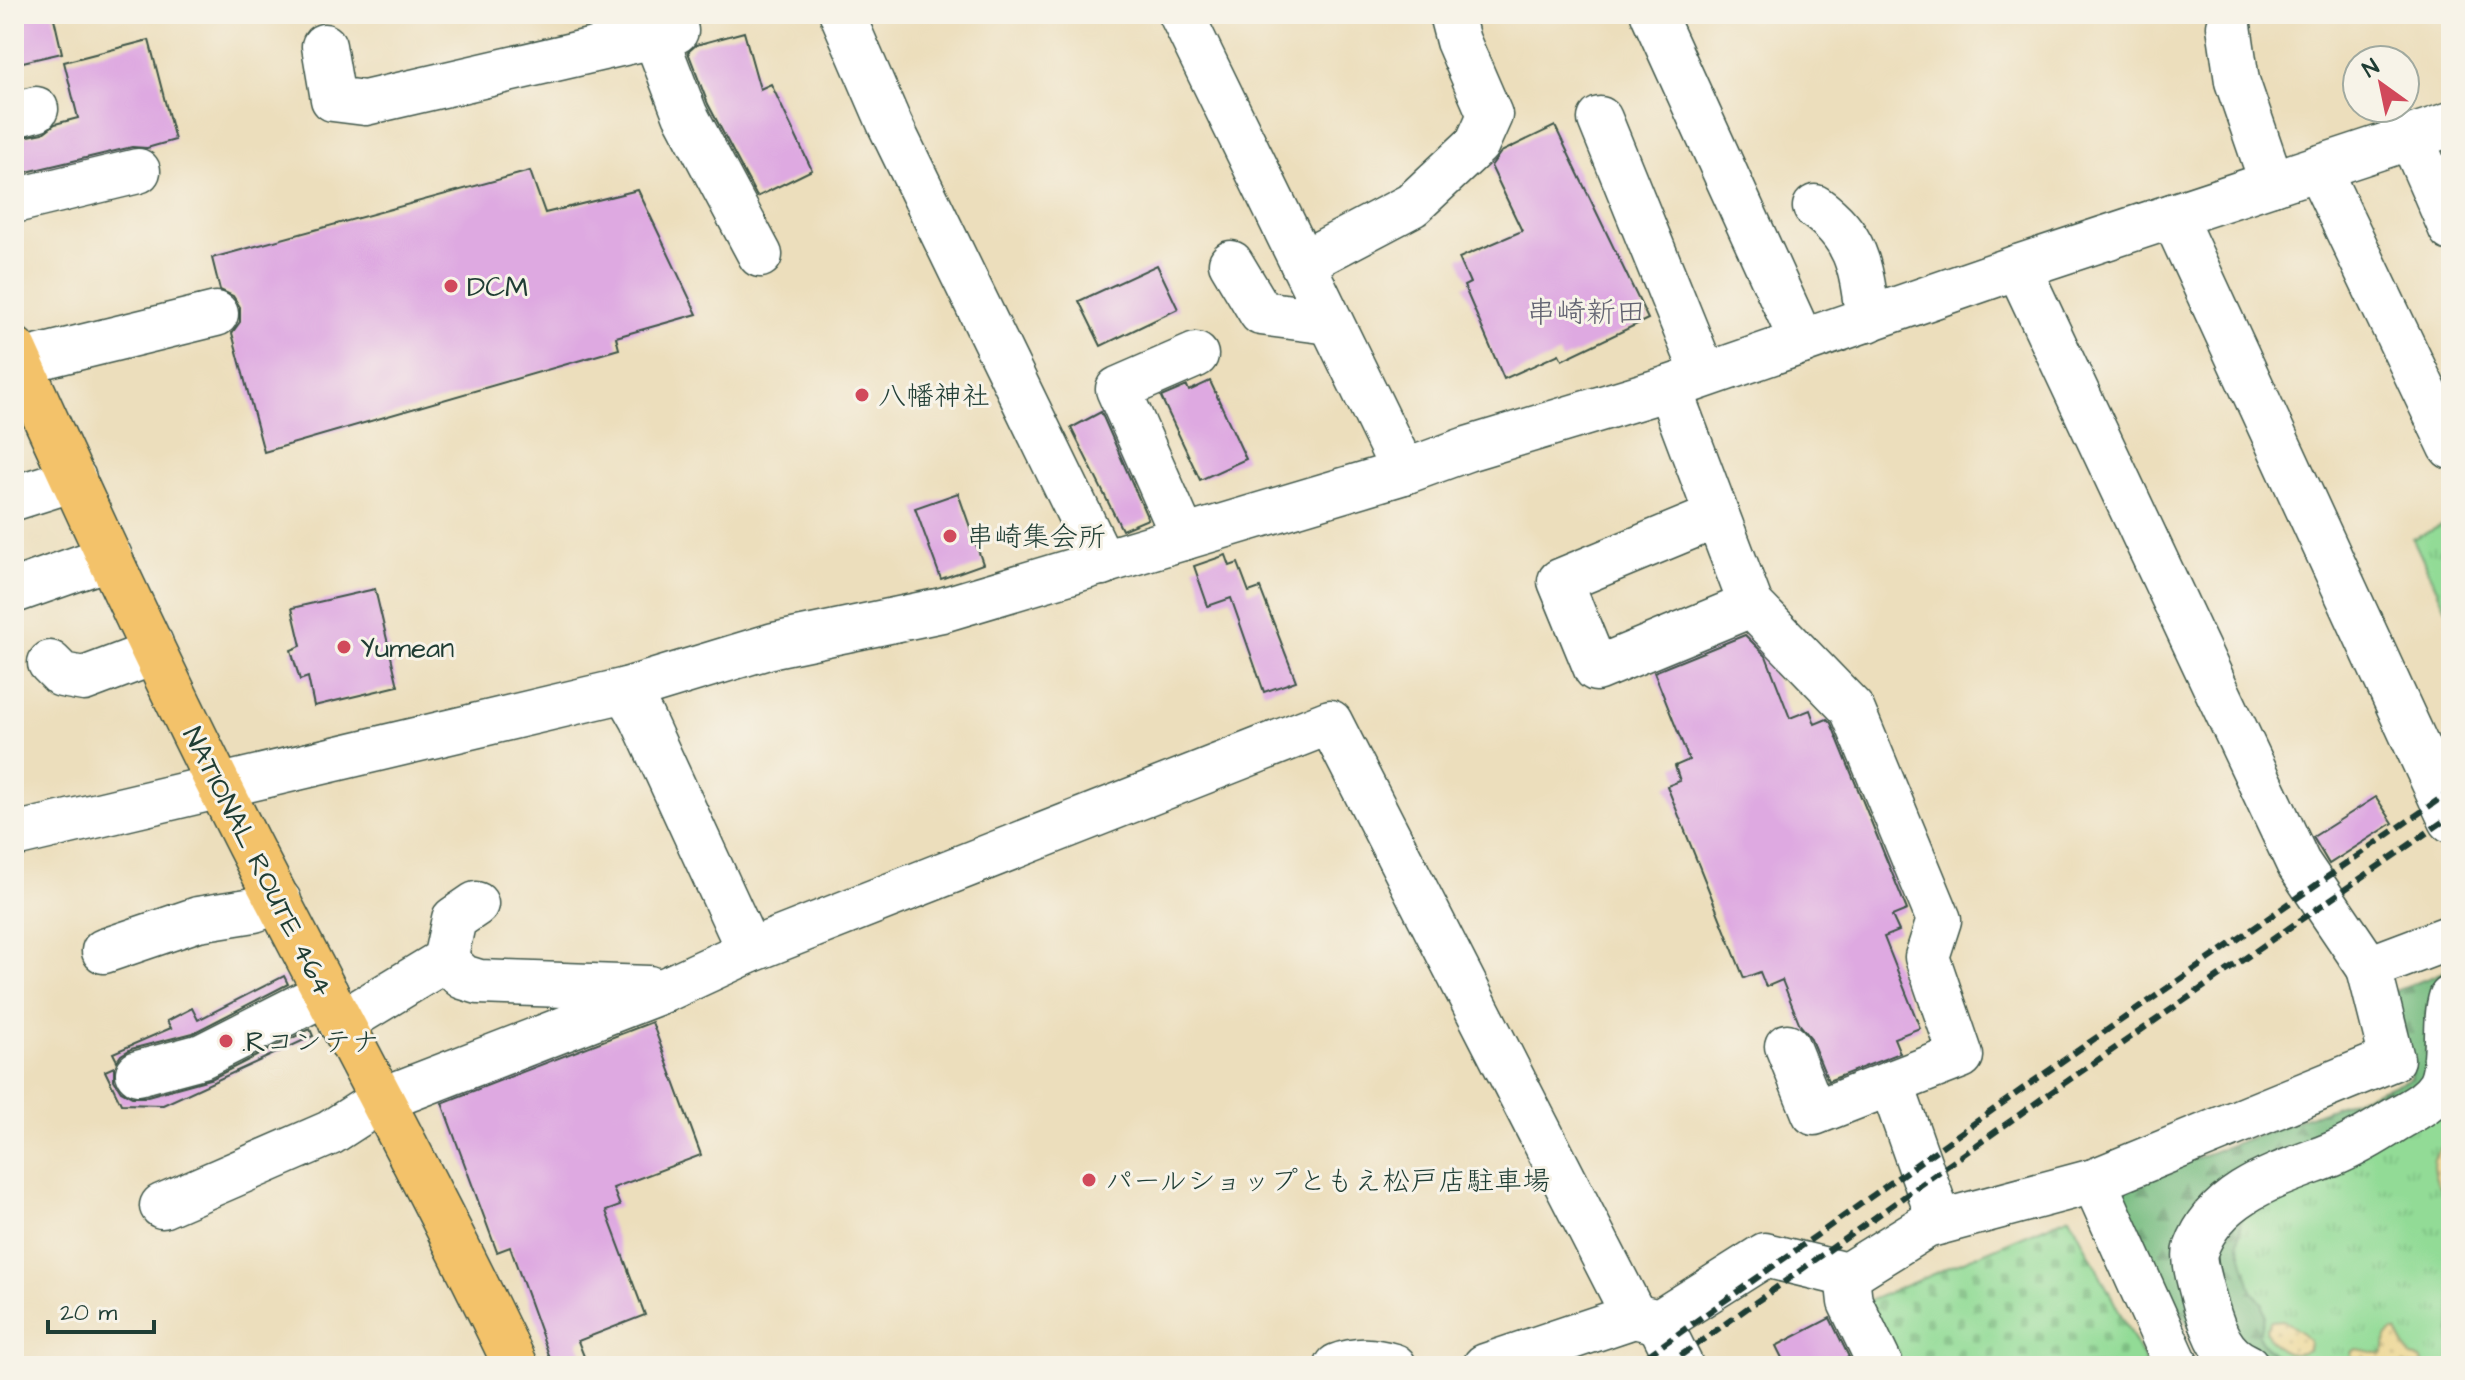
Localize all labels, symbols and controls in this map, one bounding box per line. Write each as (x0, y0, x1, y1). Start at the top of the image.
north arrow (2341, 44, 2421, 124)
text: N (2357, 52, 2385, 85)
place label: DCM (467, 268, 528, 307)
marker: DCM (442, 277, 460, 295)
district label: 串崎新田 (1526, 292, 1646, 334)
place label: 八幡神社 (878, 377, 990, 416)
marker: 八幡神社 (853, 386, 871, 404)
place label: 串崎集会所 (966, 518, 1106, 557)
marker: 串崎集会所 (941, 527, 959, 545)
place label: Yumean (360, 629, 454, 668)
marker: Yumean (335, 638, 353, 656)
street label: NATIONAL ROUTE 464 (173, 720, 343, 1003)
place label: .Rコンテナ (242, 1023, 380, 1062)
marker: .Rコンテナ (217, 1032, 235, 1050)
place label: パールショップともえ松戸店駐車場 (1105, 1162, 1550, 1201)
marker: パールショップともえ松戸店駐車場 (1080, 1171, 1098, 1189)
scale bar (48, 1284, 154, 1334)
text: 20 m (60, 1296, 117, 1330)

